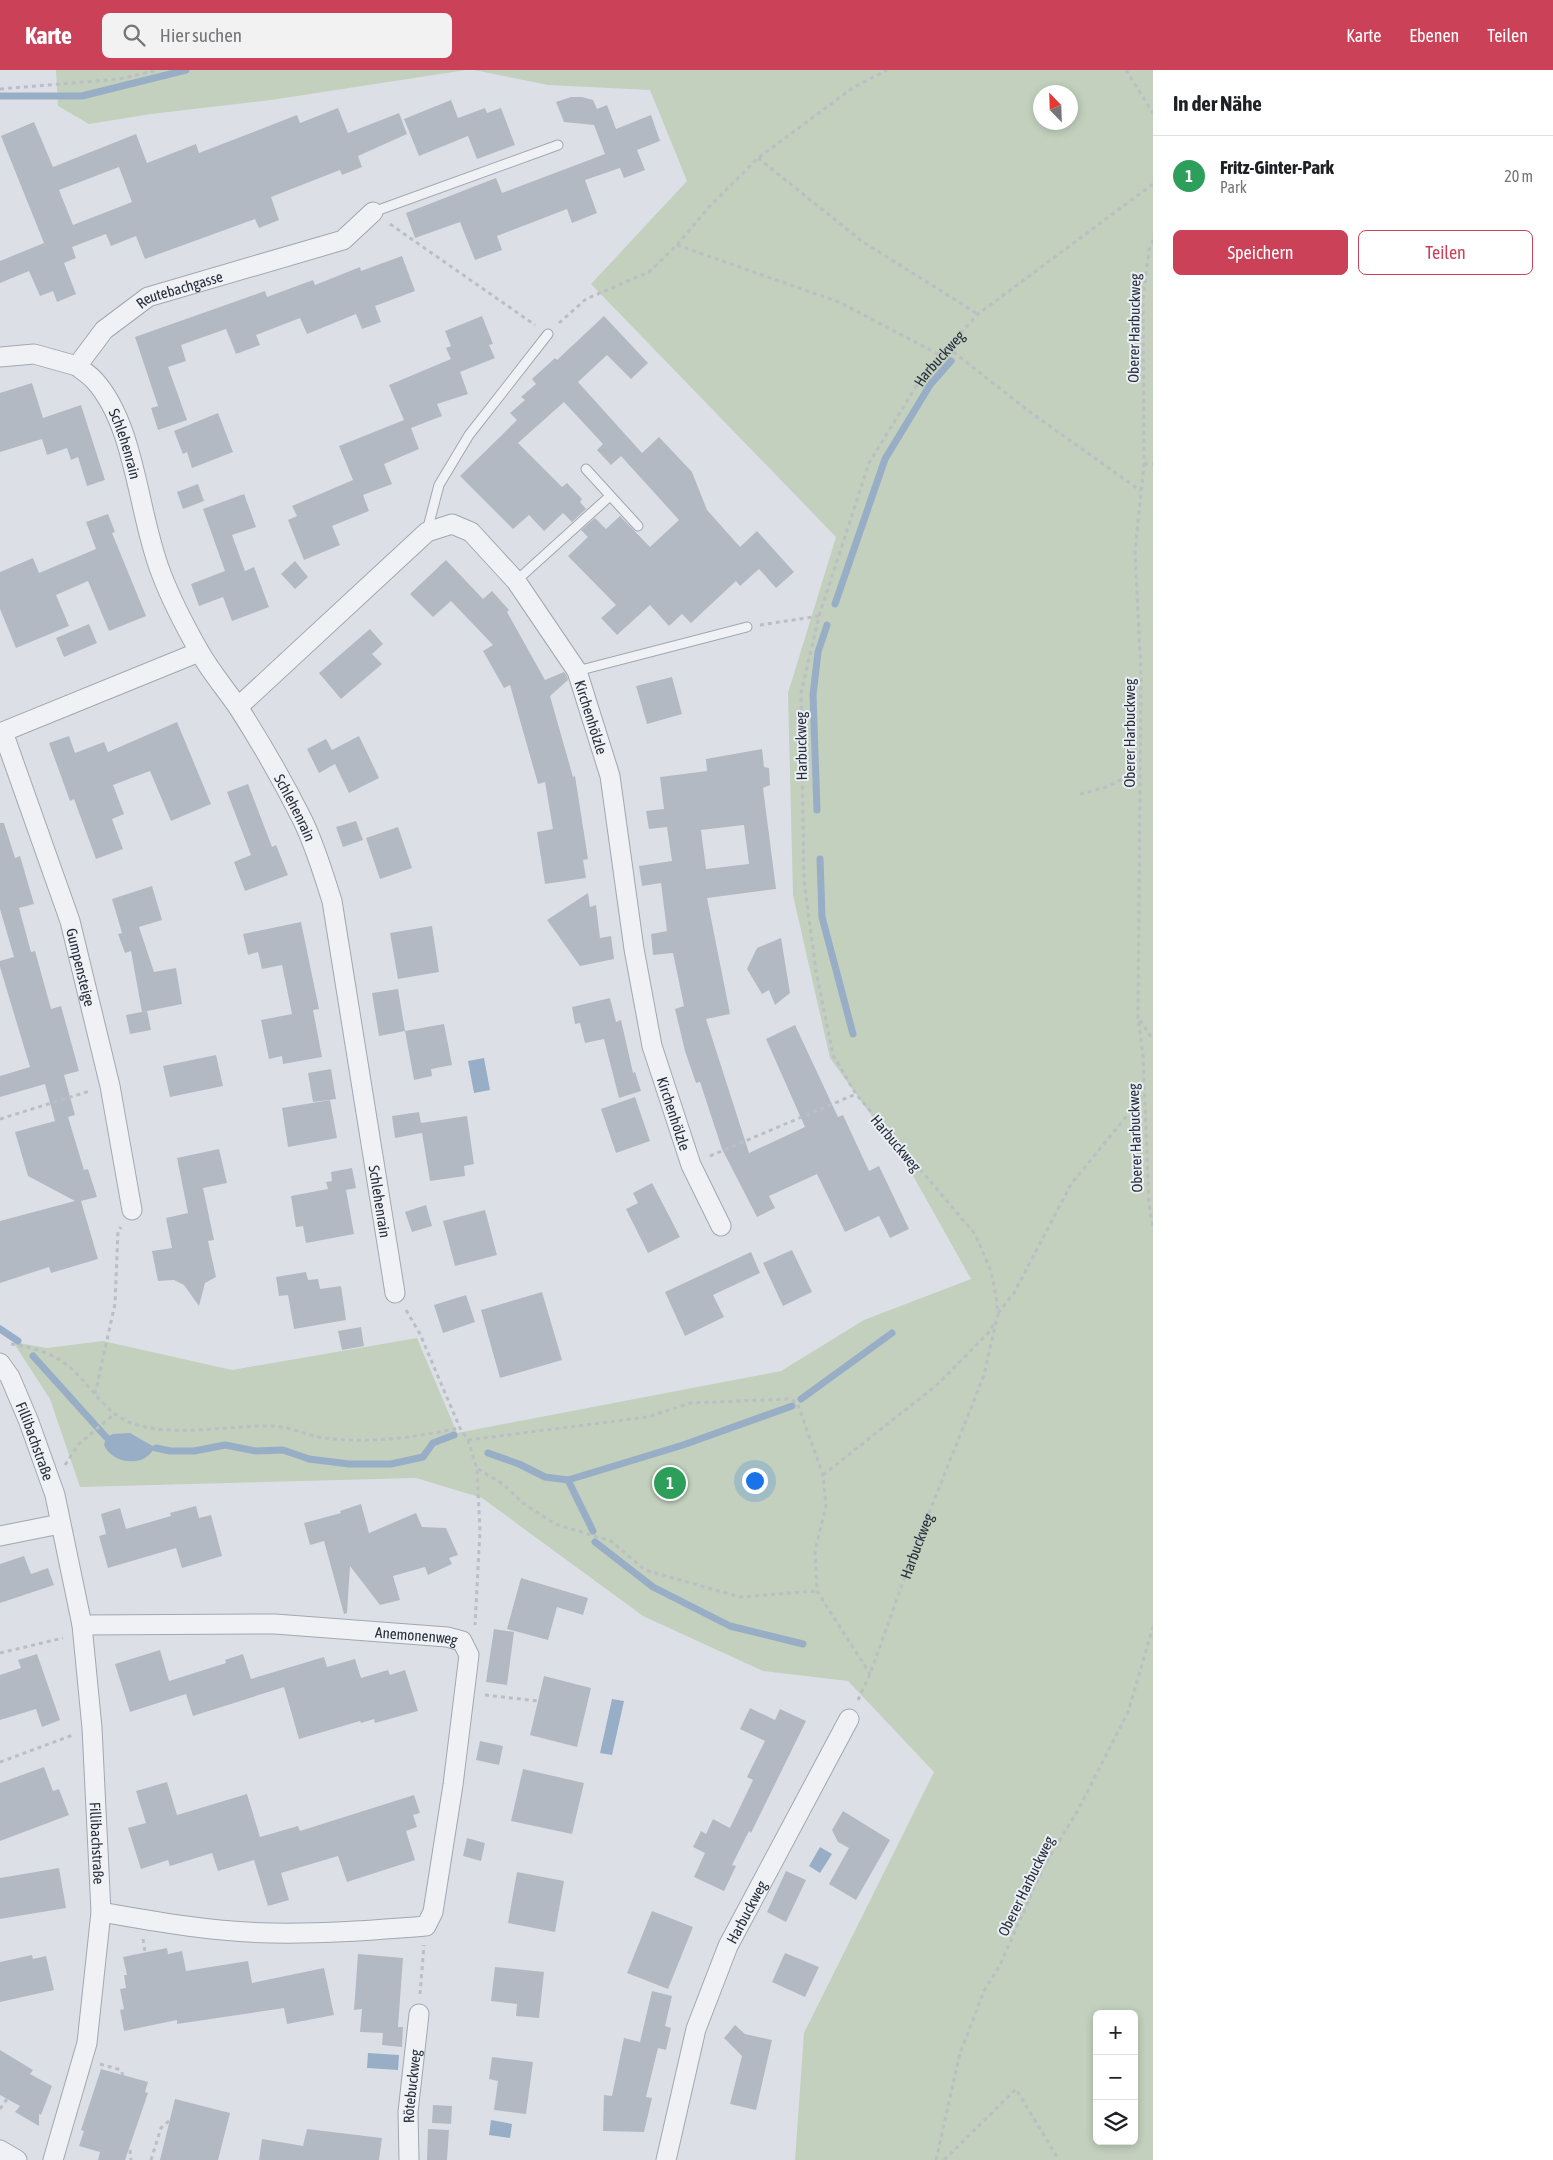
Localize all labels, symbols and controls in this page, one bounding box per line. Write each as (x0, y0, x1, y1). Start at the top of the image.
search box (102, 13, 452, 58)
icon: search (120, 21, 148, 49)
text: Karte (25, 22, 72, 49)
text: Hier suchen (160, 24, 242, 46)
text: Karte (1346, 25, 1381, 46)
text: Ebenen (1409, 25, 1459, 46)
text: Teilen (1487, 25, 1528, 46)
north arrow (1033, 85, 1078, 130)
text: In der Nähe (1173, 91, 1262, 115)
text: Fritz-Ginter-Park (1220, 156, 1334, 178)
text: 1 (1185, 167, 1193, 185)
text: 20 m (1504, 167, 1533, 185)
text: Park (1220, 178, 1247, 196)
button: Speichern (1173, 230, 1348, 275)
button: Teilen (1358, 230, 1533, 275)
street label: Reutebachgasse (133, 267, 225, 311)
street label: Oberer Harbuckweg (1125, 273, 1143, 383)
street label: Harbuckweg (910, 326, 968, 389)
street label: Schlehenrain (106, 406, 145, 481)
street label: Kirchenhölzle (572, 678, 611, 756)
street label: Oberer Harbuckweg (1121, 678, 1138, 788)
street label: Harbuckweg (792, 711, 810, 780)
street label: Schlehenrain (271, 771, 319, 843)
street label: Gumpensteige (64, 926, 99, 1008)
street label: Kirchenhölzle (654, 1074, 694, 1153)
street label: Oberer Harbuckweg (1125, 1083, 1145, 1193)
street label: Harbuckweg (867, 1111, 925, 1175)
street label: Schlehenrain (366, 1164, 394, 1239)
street label: Fillibachstraße (13, 1399, 58, 1483)
pin: 1 (654, 1464, 686, 1502)
your location (742, 1468, 768, 1494)
street label: Harbuckweg (896, 1510, 937, 1581)
street label: Anemonenweg (375, 1623, 460, 1648)
street label: Fillibachstraße (87, 1801, 108, 1885)
street label: Oberer Harbuckweg (994, 1833, 1058, 1939)
street label: Harbuckweg (723, 1877, 770, 1946)
map controls (1093, 2010, 1138, 2145)
button: + (1093, 2010, 1138, 2055)
street label: Rötebuckweg (399, 2048, 424, 2123)
button: − (1093, 2055, 1138, 2100)
button: layers (1093, 2100, 1138, 2145)

